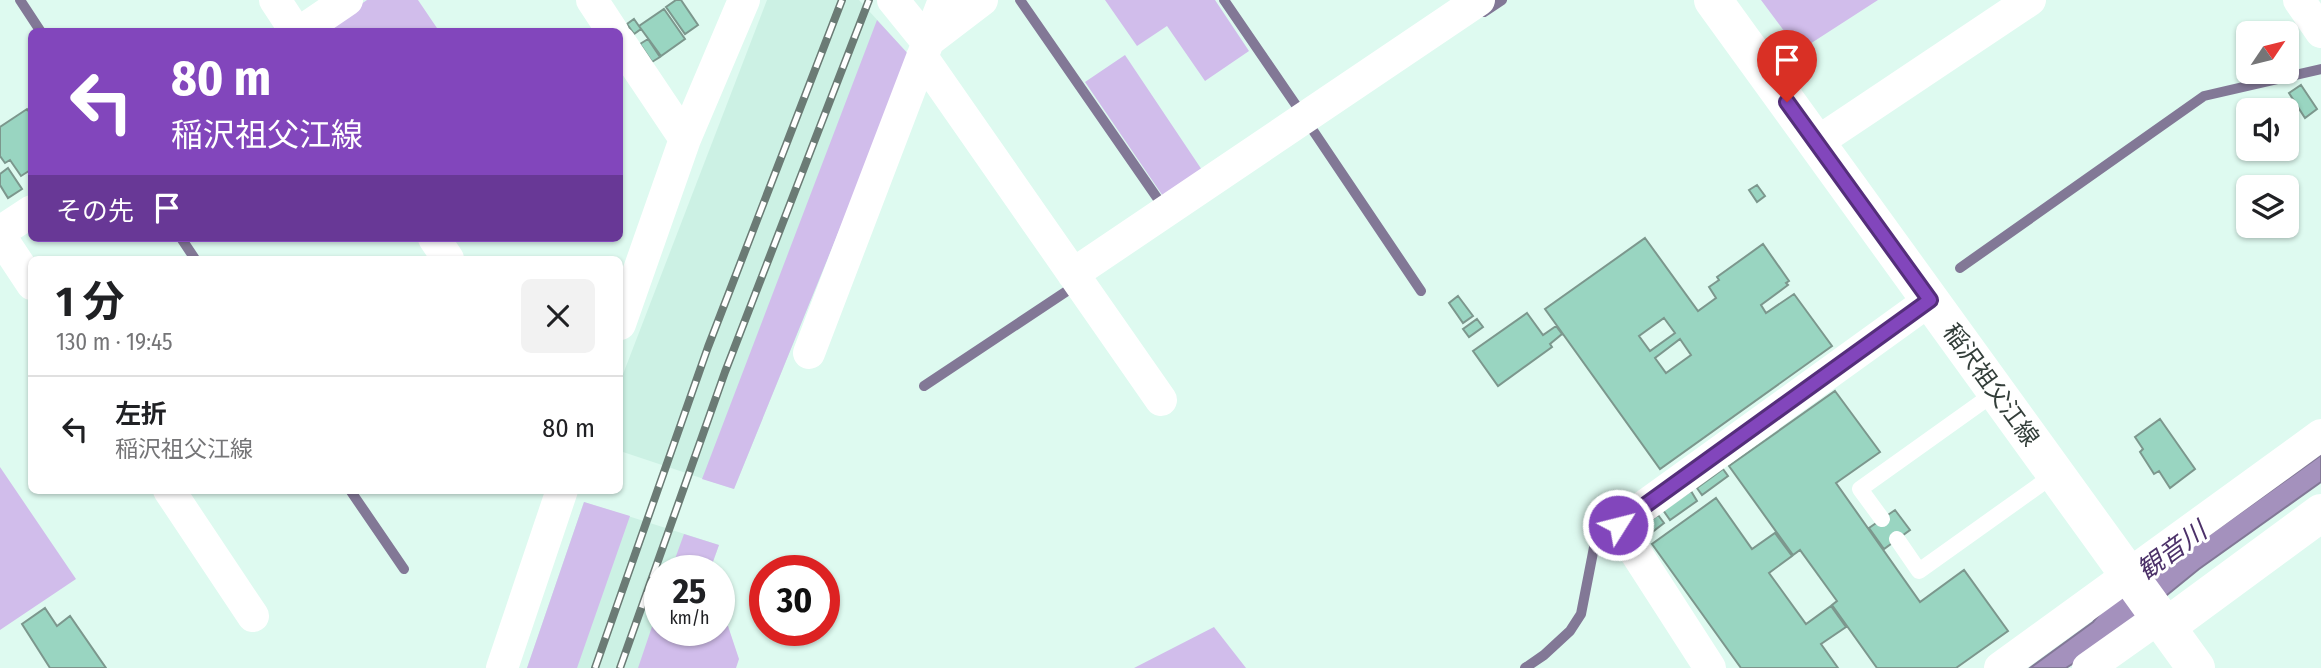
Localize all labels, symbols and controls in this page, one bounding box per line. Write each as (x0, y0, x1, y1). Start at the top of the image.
north arrow (2236, 21, 2300, 84)
map controls (2236, 21, 2299, 238)
pin (1757, 30, 1817, 102)
icon: arrive (1768, 41, 1806, 79)
text: 80 m (171, 49, 271, 108)
icon: left (56, 56, 147, 147)
button: sound (2236, 98, 2299, 161)
text: 稲沢祖父江線 (171, 116, 363, 154)
button: layers (2236, 175, 2299, 238)
icon: arrive (148, 189, 186, 227)
text: その先 (56, 196, 134, 227)
text: 1 分 (56, 277, 125, 327)
button: close (521, 279, 595, 353)
street label: 稲沢祖父江線 (1937, 319, 2045, 451)
text: 130 m · 19:45 (56, 328, 172, 356)
text: 左折 (115, 399, 167, 430)
icon: left (56, 410, 94, 448)
text: 80 m (542, 413, 595, 444)
text: 稲沢祖父江線 (115, 435, 253, 463)
position arrow (1581, 488, 1655, 562)
water label: 観音川 (2131, 514, 2215, 586)
speed limit sign: 30 (749, 555, 840, 646)
text: 25 (673, 570, 706, 612)
text: km/h (669, 607, 710, 629)

